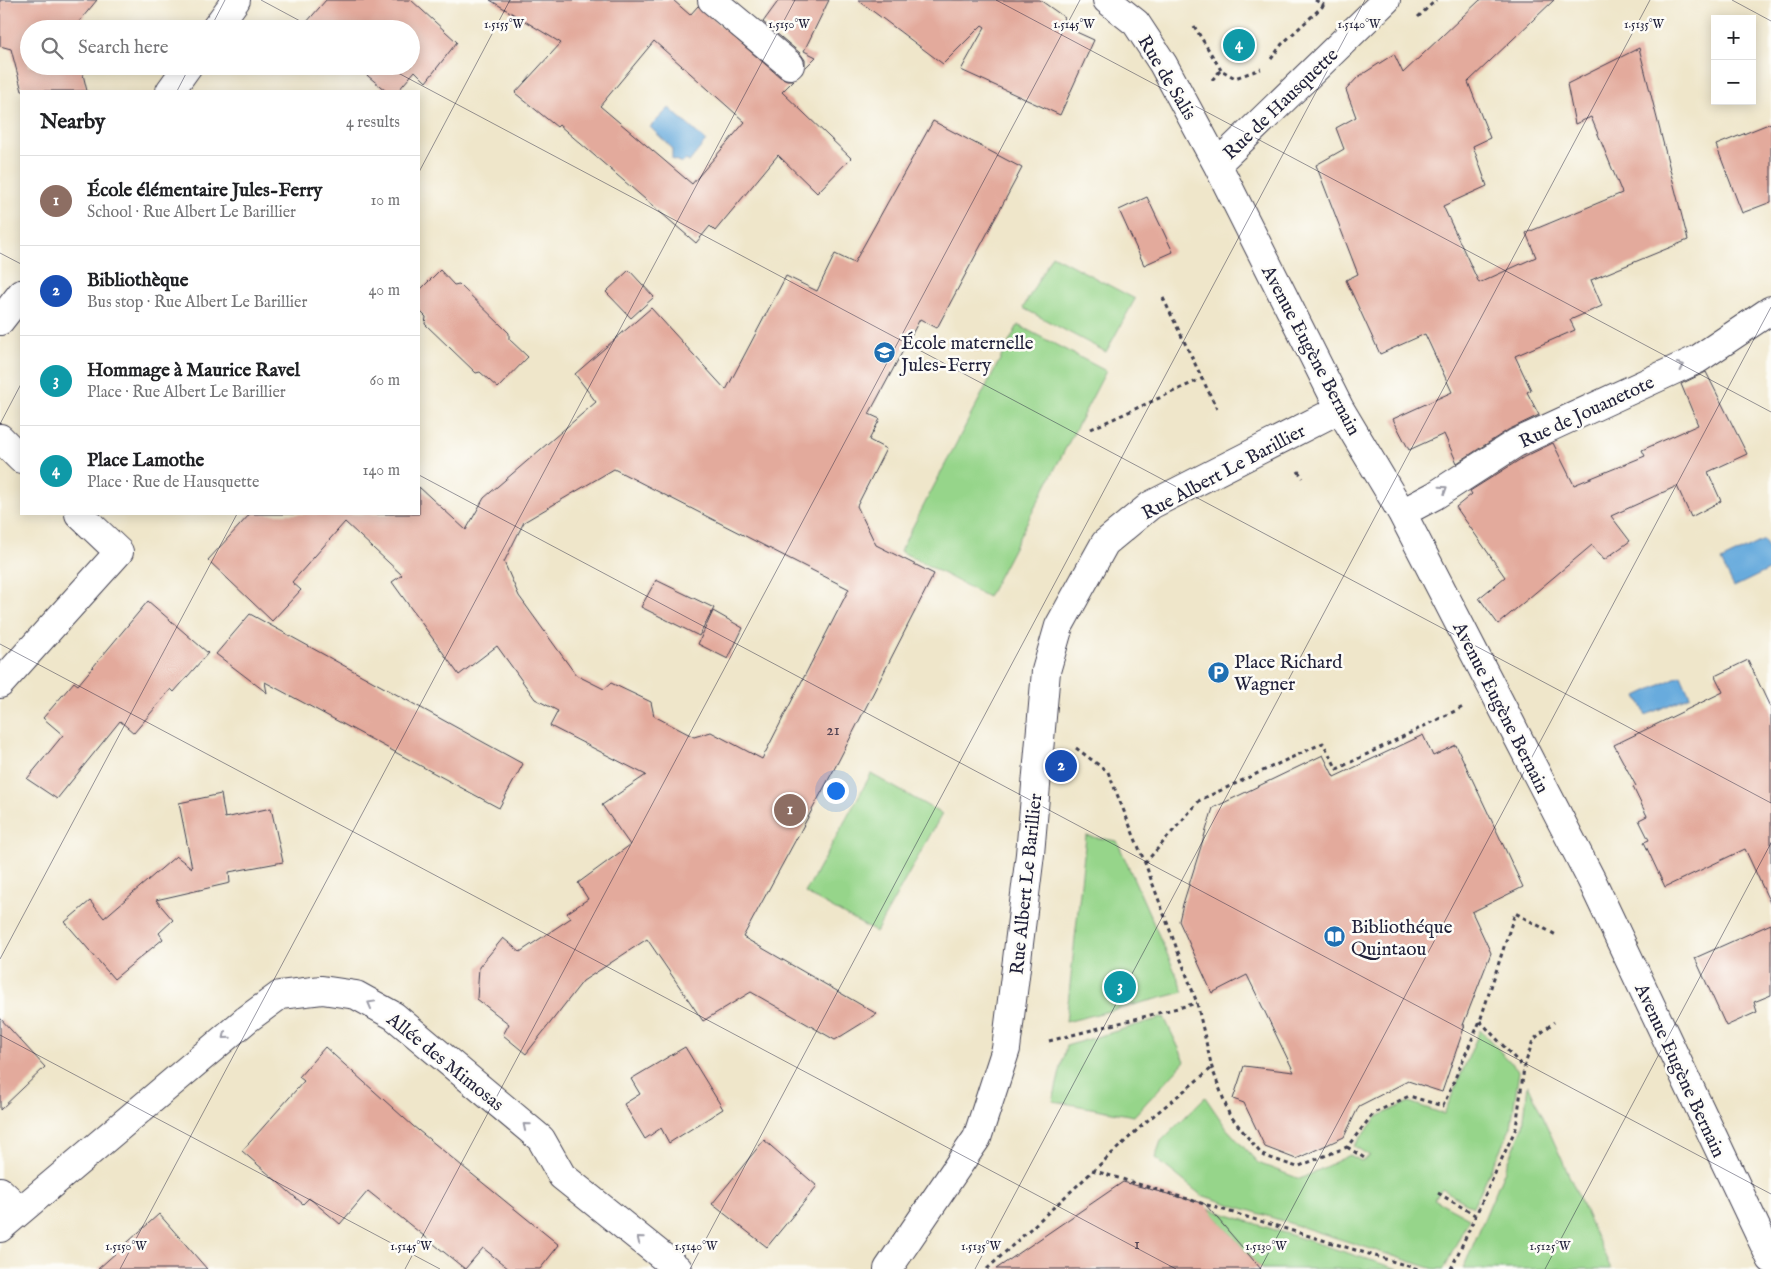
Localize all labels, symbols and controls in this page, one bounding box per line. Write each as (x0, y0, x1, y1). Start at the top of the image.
map controls (1711, 15, 1756, 105)
button: + (1711, 15, 1756, 60)
text: 1.5155°W (484, 17, 524, 32)
text: 1.5150°W (768, 17, 810, 32)
text: 1.5145°W (1053, 17, 1095, 32)
text: 1.5140°W (1338, 17, 1381, 32)
text: 1.5135°W (1624, 17, 1665, 32)
search box (20, 20, 420, 75)
pin: 4 (1223, 26, 1255, 64)
street label: Rue de Salis (1132, 31, 1201, 125)
icon: search (38, 34, 66, 62)
text: Search here (78, 36, 169, 60)
street label: Rue de Hausquette (1219, 43, 1344, 165)
button: − (1711, 60, 1756, 105)
text: Nearby (40, 109, 105, 136)
text: 4 results (346, 113, 400, 133)
text: École élémentaire Jules-Ferry (87, 179, 322, 203)
text: 1 (53, 191, 59, 211)
text: 10 m (370, 191, 400, 211)
text: School · Rue Albert Le Barillier (87, 203, 296, 223)
street label: Avenue Eugène Bernain (1255, 261, 1365, 440)
text: Bibliothèque (87, 269, 188, 293)
text: 2 (52, 281, 60, 301)
text: 40 m (368, 281, 400, 301)
text: Bus stop · Rue Albert Le Barillier (87, 293, 307, 313)
place label: École maternelle Jules-Ferry (899, 331, 1034, 378)
school or university icon: École maternelle Jules-Ferry (873, 341, 897, 365)
text: Hommage à Maurice Ravel (87, 359, 300, 383)
one-way arrow (1676, 362, 1685, 373)
text: 3 (53, 371, 59, 391)
text: 60 m (370, 371, 400, 391)
street label: Rue de Jouanetote (1515, 371, 1658, 455)
text: Place · Rue Albert Le Barillier (87, 383, 286, 403)
street label: Rue Albert Le Barillier (1138, 419, 1310, 526)
text: Place Lamothe (87, 449, 204, 473)
text: 4 (52, 461, 60, 481)
text: 140 m (362, 461, 400, 481)
text: Place · Rue de Hausquette (87, 473, 259, 493)
one-way arrow (1439, 486, 1448, 495)
street label: Avenue Eugène Bernain (1446, 617, 1554, 798)
place label: Place Richard Wagner (1234, 651, 1343, 697)
parking icon: Place Richard Wagner (1206, 660, 1230, 684)
house number: 21 (826, 721, 840, 741)
pin: 2 (1045, 747, 1077, 785)
your location (823, 778, 849, 804)
pin: 1 (774, 791, 806, 829)
street label: Rue Albert Le Barillier (1006, 792, 1048, 976)
place label: Bibliothéque Quintaou (1351, 916, 1453, 962)
library icon: Bibliothéque Quintaou (1323, 925, 1347, 949)
pin: 3 (1104, 968, 1136, 1006)
street label: Avenue Eugène Bernain (1628, 979, 1730, 1162)
one-way arrow (368, 1000, 377, 1010)
street label: Allée des Mimosas (381, 1007, 508, 1117)
one-way arrow (223, 1031, 232, 1040)
one-way arrow (523, 1124, 532, 1132)
house number: 1 (1134, 1235, 1140, 1255)
one-way arrow (637, 1236, 646, 1244)
text: 1.5150°W (105, 1239, 147, 1254)
text: 1.5145°W (390, 1239, 432, 1254)
text: 1.5140°W (675, 1239, 718, 1254)
text: 1.5135°W (961, 1239, 1002, 1254)
text: 1.5130°W (1245, 1239, 1287, 1254)
text: 1.5125°W (1529, 1239, 1571, 1254)

